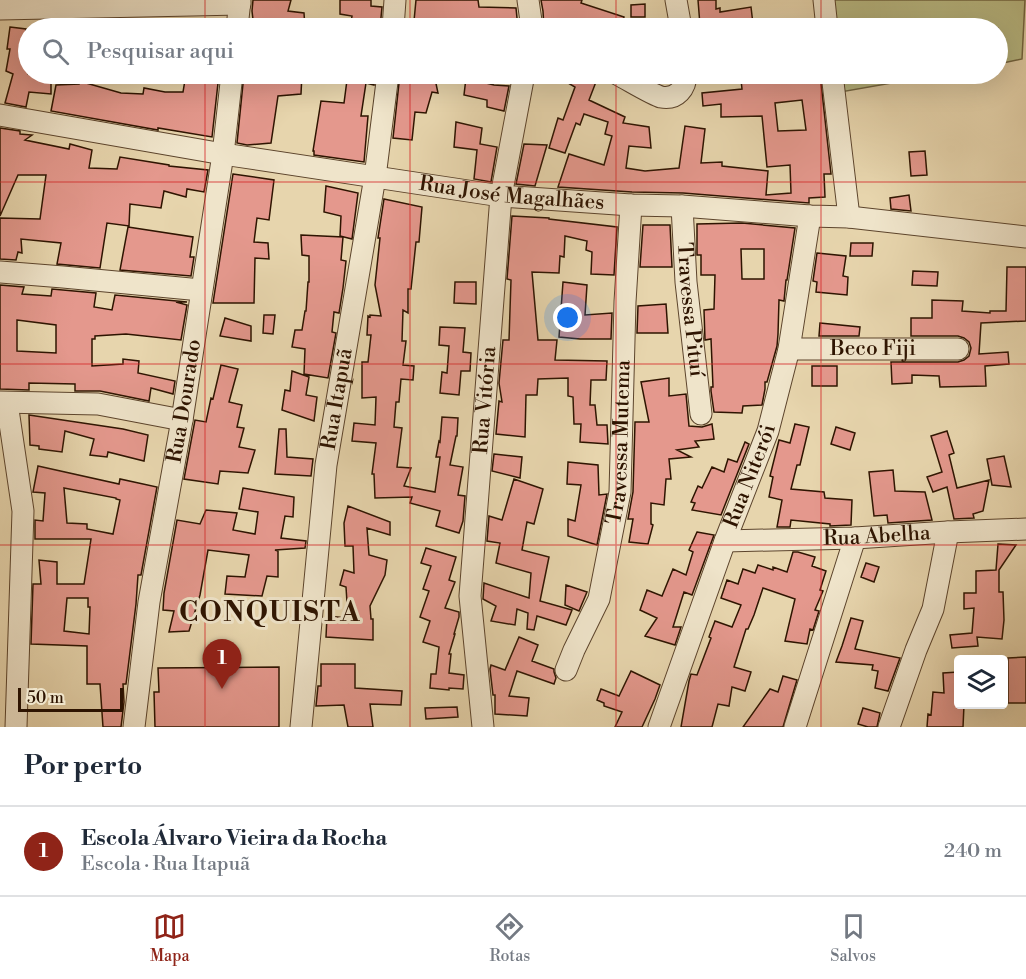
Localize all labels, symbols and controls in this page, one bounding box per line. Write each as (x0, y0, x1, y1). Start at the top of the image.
search box (18, 18, 1008, 84)
icon: search (39, 35, 72, 68)
text: Pesquisar aqui (87, 38, 234, 65)
street label: Rua José Magalhães (417, 171, 605, 216)
street label: Travessa Pituí (671, 242, 710, 379)
your location (553, 303, 582, 332)
street label: Beco Fiji (829, 336, 916, 362)
street label: Rua Dourado (161, 337, 207, 465)
street label: Rua Vitória (468, 345, 502, 455)
street label: Rua Itapuã (316, 346, 359, 452)
street label: Travessa Mutema (601, 359, 636, 527)
street label: Rua Niterói (718, 422, 782, 532)
street label: Rua Abelha (823, 520, 932, 552)
district label: CONQUISTA (179, 596, 361, 630)
pin: 1 (202, 640, 242, 689)
map controls (954, 655, 1008, 709)
button: layers (954, 655, 1008, 709)
scale bar (18, 685, 123, 712)
text: 50 m (27, 688, 64, 708)
text: Por perto (24, 750, 142, 782)
text: Escola Álvaro Vieira da Rocha (81, 825, 387, 852)
text: 1 (39, 839, 48, 864)
text: 240 m (944, 839, 1002, 864)
text: Escola · Rua Itapuã (81, 852, 250, 877)
tab: Mapa (150, 910, 190, 966)
tab: Rotas (490, 910, 530, 966)
tab: Salvos (830, 910, 876, 966)

